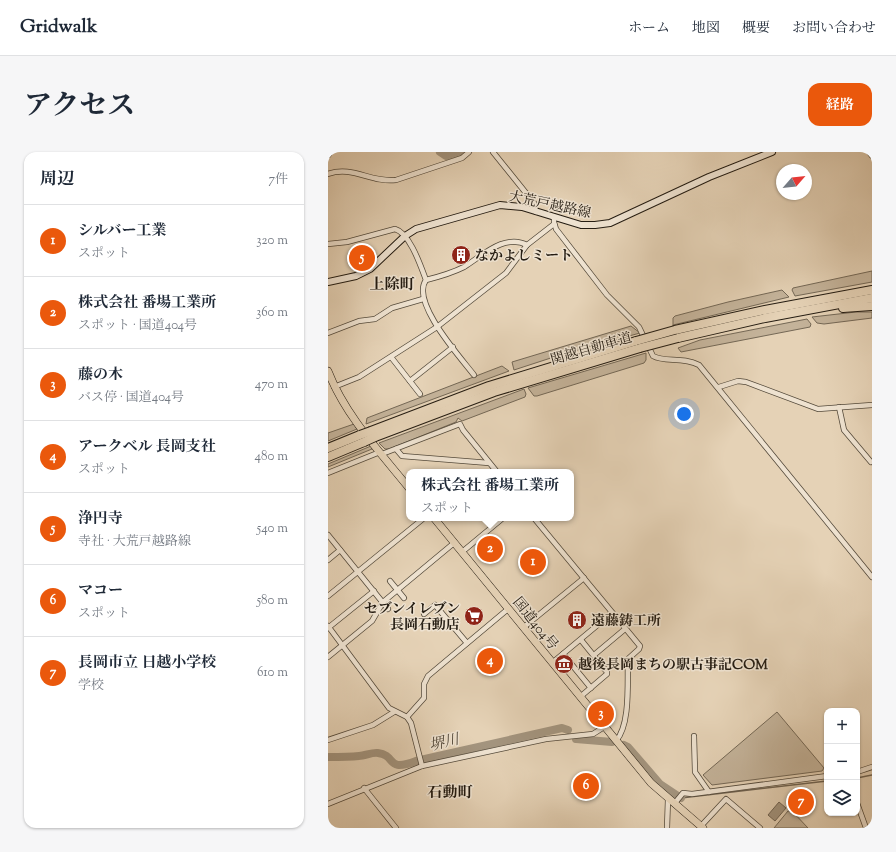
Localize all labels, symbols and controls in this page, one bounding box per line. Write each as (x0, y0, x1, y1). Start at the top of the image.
text: Gridwalk (20, 14, 97, 41)
text: ホーム (628, 19, 670, 39)
text: 地図 (692, 19, 720, 39)
text: 概要 (742, 19, 770, 39)
text: お問い合わせ (792, 19, 876, 39)
button: 経路 (808, 83, 872, 126)
text: アクセス (24, 87, 135, 127)
north arrow (776, 164, 812, 200)
text: 周辺 (40, 168, 74, 192)
text: 7件 (268, 171, 288, 189)
street label: 大荒戸越路線 (506, 187, 593, 224)
text: シルバー工業 (78, 221, 167, 242)
text: 1 (51, 232, 55, 250)
text: 320 m (256, 232, 288, 250)
pin: 5 (349, 243, 375, 273)
building icon: なかよしミート (450, 244, 472, 266)
text: スポット (78, 245, 130, 263)
place label: なかよしミート (475, 247, 573, 267)
district label: 上除町 (369, 275, 415, 296)
text: 株式会社 番場工業所 (78, 293, 216, 314)
text: 2 (50, 304, 56, 322)
text: 360 m (256, 304, 288, 322)
text: スポット · 国道404号 (78, 317, 197, 335)
street label: 関越自動車道 (548, 329, 635, 371)
text: 藤の木 (78, 365, 123, 386)
text: 3 (50, 376, 56, 394)
text: 470 m (255, 376, 288, 394)
text: バス停 · 国道404号 (78, 389, 184, 407)
your location (674, 404, 694, 424)
text: アークベル 長岡支社 (78, 437, 216, 458)
text: 4 (50, 448, 56, 466)
text: 480 m (255, 448, 288, 466)
text: スポット (78, 461, 130, 479)
popup (406, 469, 574, 521)
text: 株式会社 番場工業所 (421, 476, 559, 497)
text: スポット (421, 500, 473, 518)
text: 浄円寺 (78, 509, 123, 530)
text: 5 (51, 520, 55, 538)
text: 540 m (257, 520, 288, 538)
text: 寺社 · 大荒戸越路線 (78, 533, 191, 551)
pin: 2 (477, 534, 503, 564)
pin: 1 (520, 547, 546, 577)
text: マコー (78, 581, 123, 602)
text: 6 (50, 592, 56, 610)
text: 580 m (257, 592, 288, 610)
street label: 国道404号 (507, 594, 562, 655)
place label: セブンイレブン 長岡石動店 (364, 600, 460, 636)
text: スポット (78, 605, 130, 623)
supermarket icon: セブンイレブン 長岡石動店 (463, 605, 485, 627)
building icon: 遠藤鋳工所 (566, 609, 588, 631)
place label: 遠藤鋳工所 (591, 612, 661, 632)
pin: 4 (477, 646, 503, 676)
text: 長岡市立 日越小学校 (78, 653, 216, 674)
museum icon: 越後長岡まちの駅古事記COM (553, 653, 575, 675)
place label: 越後長岡まちの駅古事記COM (578, 656, 768, 676)
text: 7 (50, 664, 56, 682)
text: 610 m (257, 664, 288, 682)
text: 学校 (78, 677, 104, 695)
pin: 3 (588, 699, 614, 729)
map controls (824, 708, 860, 816)
button: + (824, 708, 860, 744)
water label: 堺川 (427, 729, 463, 757)
button: − (824, 744, 860, 780)
pin: 6 (573, 771, 599, 801)
button: layers (824, 780, 860, 816)
district label: 石動町 (427, 783, 473, 804)
pin: 7 (788, 787, 814, 817)

